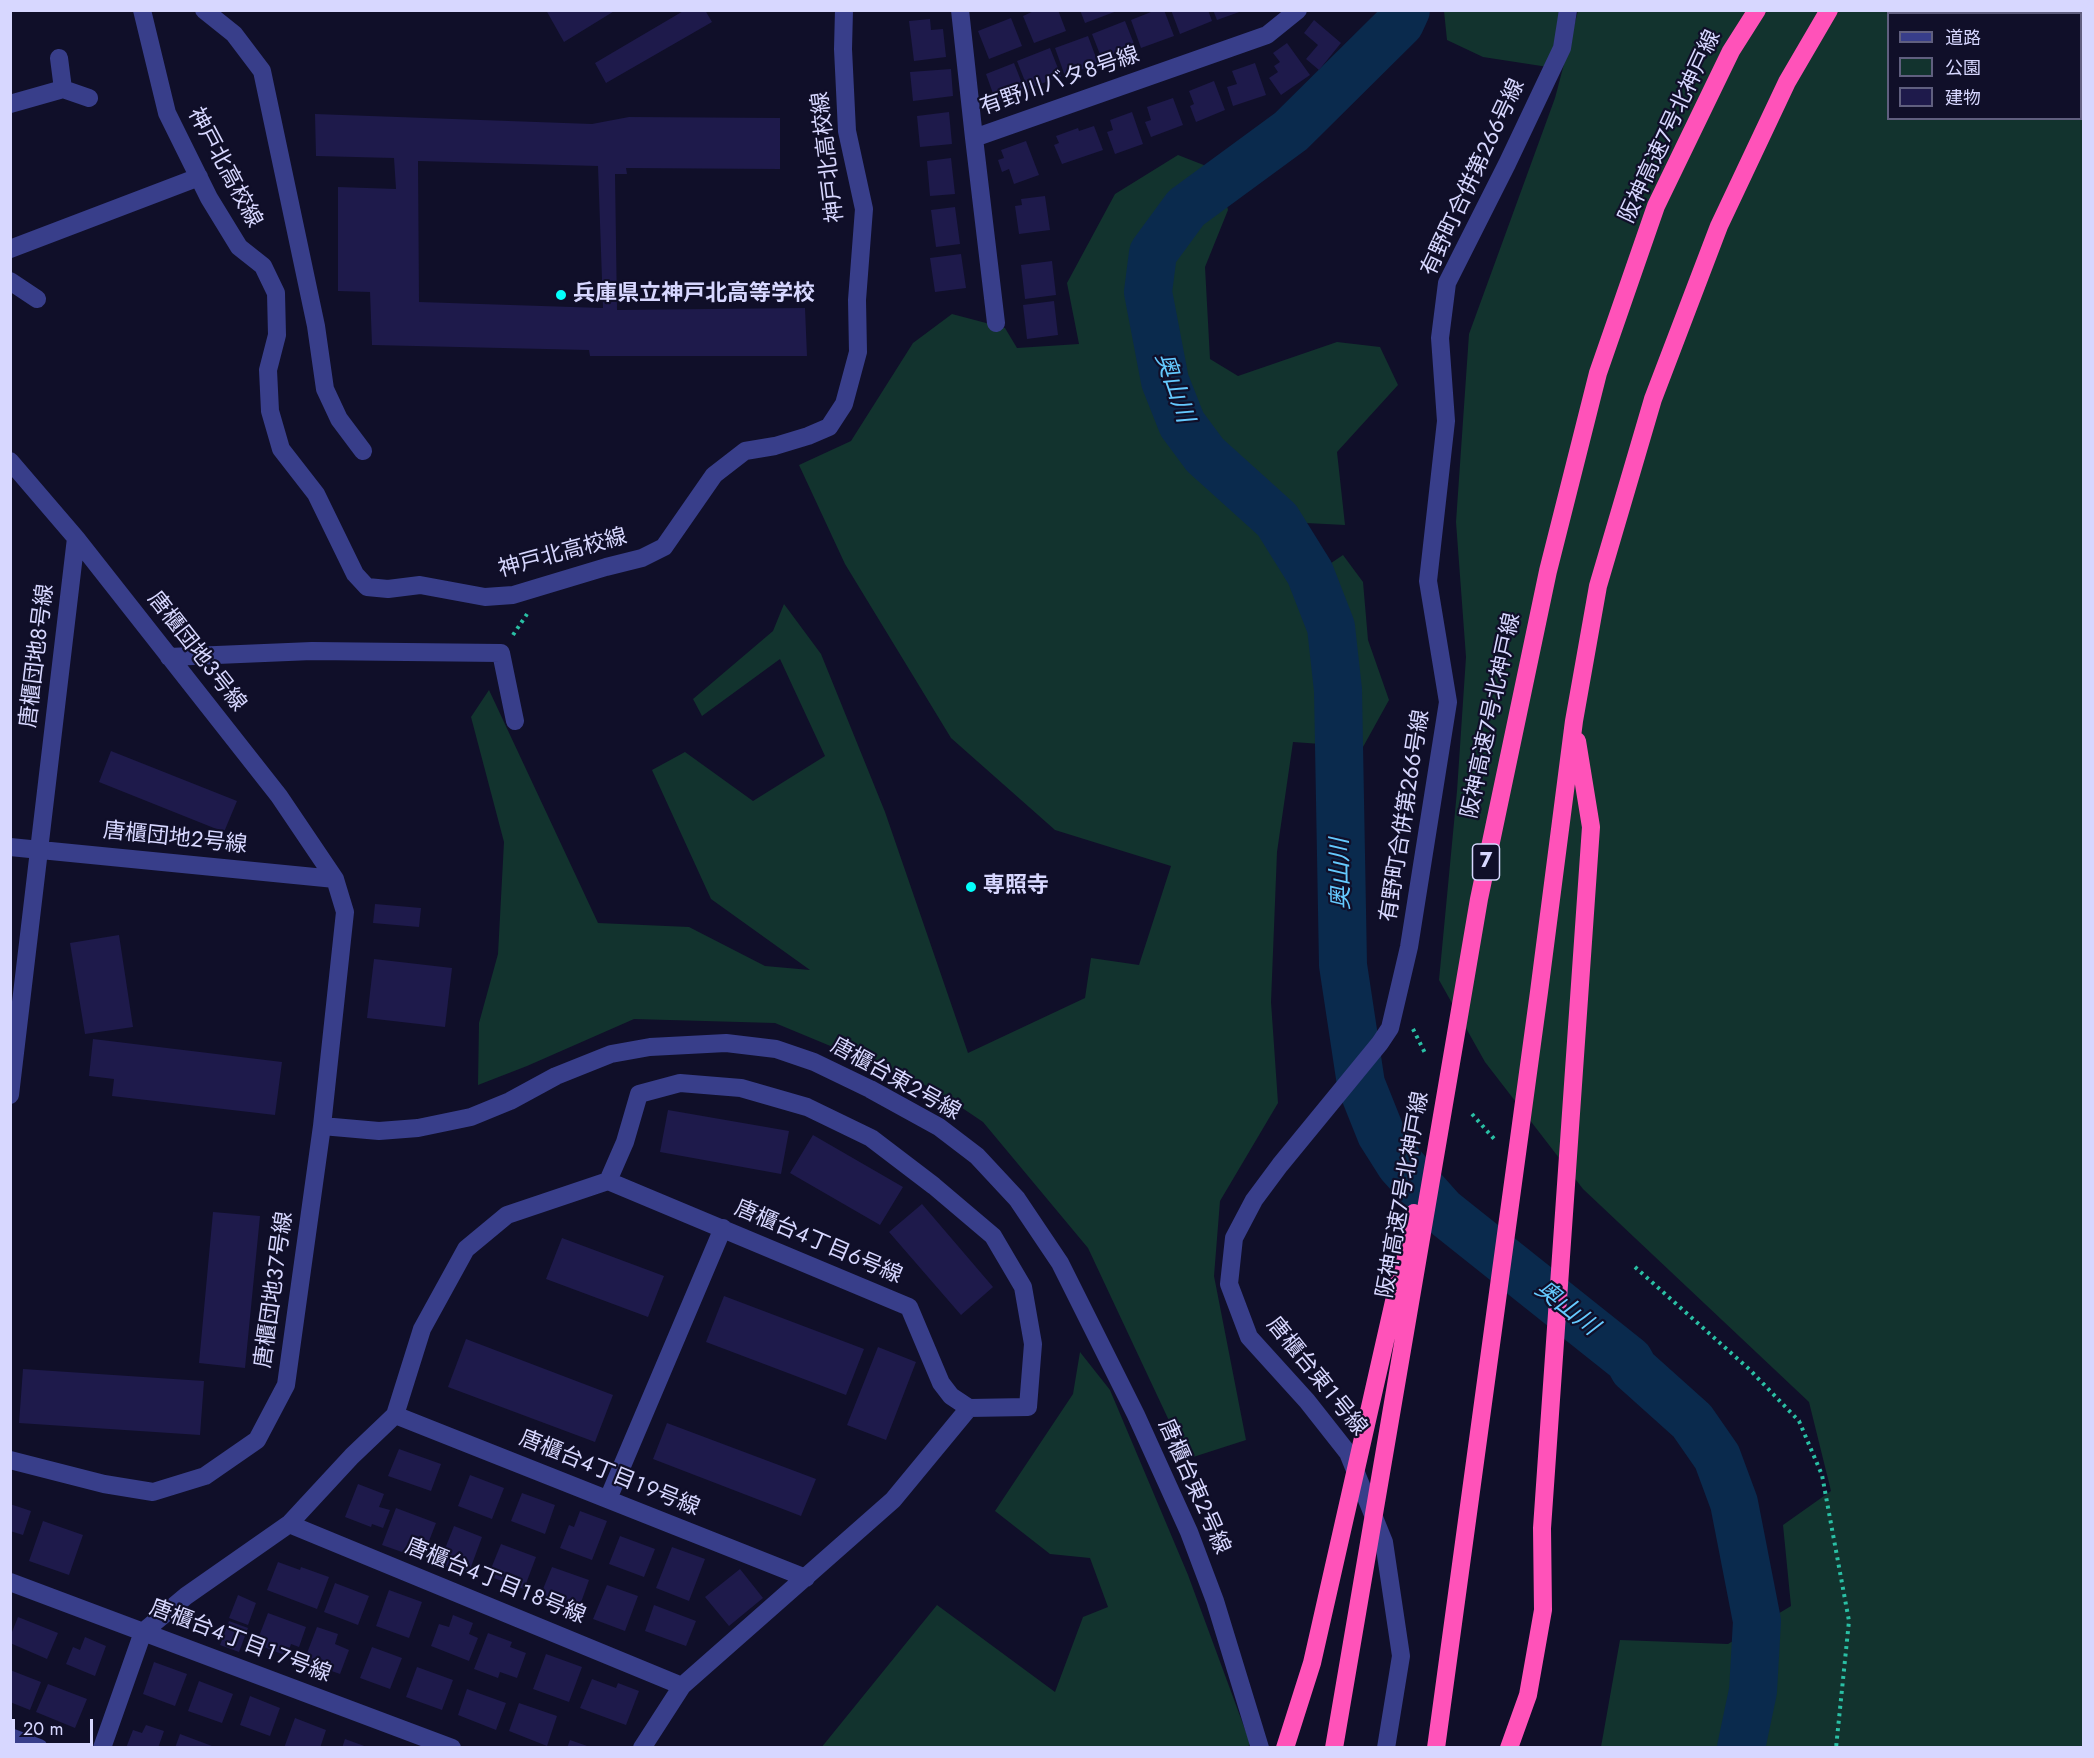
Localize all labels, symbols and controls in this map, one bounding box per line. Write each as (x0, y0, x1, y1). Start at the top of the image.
legend (1887, 12, 2082, 120)
text: 道路 (1945, 25, 1981, 51)
street label: 阪神高速7号北神戸線 (1615, 26, 1727, 228)
street label: 有野川バタ８号線 (977, 42, 1143, 122)
text: 公園 (1945, 55, 1981, 81)
street label: 有野町合併第２６６号線 (1417, 75, 1531, 281)
text: 建物 (1945, 85, 1981, 111)
street label: 神戸北高校線 (808, 90, 850, 224)
street label: 神戸北高校線 (181, 104, 267, 232)
place label: 兵庫県立神戸北高等学校 (573, 282, 815, 308)
marker: 兵庫県立神戸北高等学校 (554, 288, 568, 302)
water label: 奥山川 (1148, 349, 1198, 427)
street label: 神戸北高校線 (496, 524, 630, 584)
street label: 唐櫃団地８号線 (16, 583, 60, 729)
street label: 唐櫃団地３号線 (141, 587, 251, 717)
street label: 阪神高速7号北神戸線 (1457, 611, 1527, 821)
street label: 有野町合併第２６６号線 (1376, 708, 1436, 924)
street label: 唐櫃団地２号線 (102, 818, 248, 860)
water label: 奥山川 (1327, 838, 1357, 910)
road number: 7 (1472, 844, 1500, 880)
place label: 専照寺 (983, 874, 1049, 900)
marker: 専照寺 (964, 880, 978, 894)
street label: 唐櫃台東２号線 (825, 1033, 965, 1127)
street label: 阪神高速7号北神戸線 (1373, 1090, 1435, 1300)
street label: 唐櫃台４丁目６号線 (730, 1196, 906, 1290)
street label: 唐櫃団地３７号線 (251, 1210, 299, 1370)
water label: 奥山川 (1529, 1275, 1603, 1343)
street label: 唐櫃台東１号線 (1260, 1312, 1372, 1442)
street label: 唐櫃台東２号線 (1152, 1416, 1234, 1558)
street label: 唐櫃台４丁目１９号線 (515, 1426, 703, 1522)
street label: 唐櫃台４丁目１８号線 (401, 1534, 589, 1630)
street label: 唐櫃台４丁目１７号線 (146, 1595, 334, 1689)
scale bar (15, 1707, 96, 1745)
text: 20 m (23, 1716, 63, 1742)

